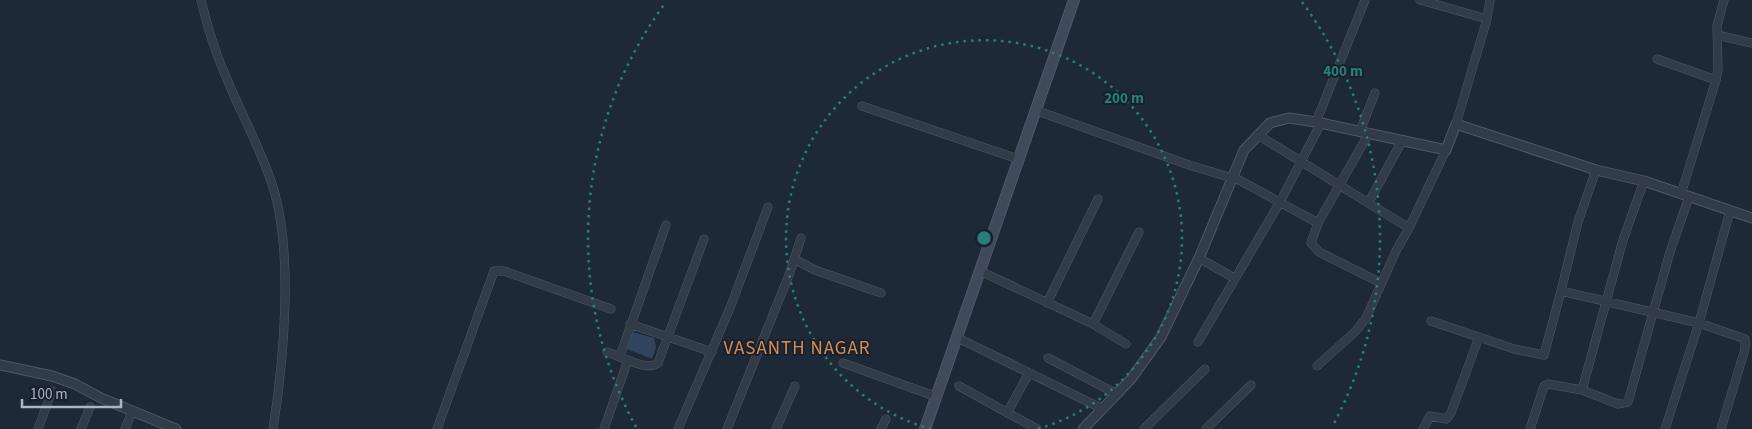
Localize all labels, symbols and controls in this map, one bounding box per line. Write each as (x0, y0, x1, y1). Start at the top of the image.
text: 400 m (1323, 61, 1363, 82)
text: 200 m (1104, 88, 1144, 109)
centre of rings (975, 229, 993, 247)
district label: VASANTH NAGAR (723, 335, 871, 362)
scale bar (22, 376, 121, 408)
text: 100 m (30, 384, 68, 405)

